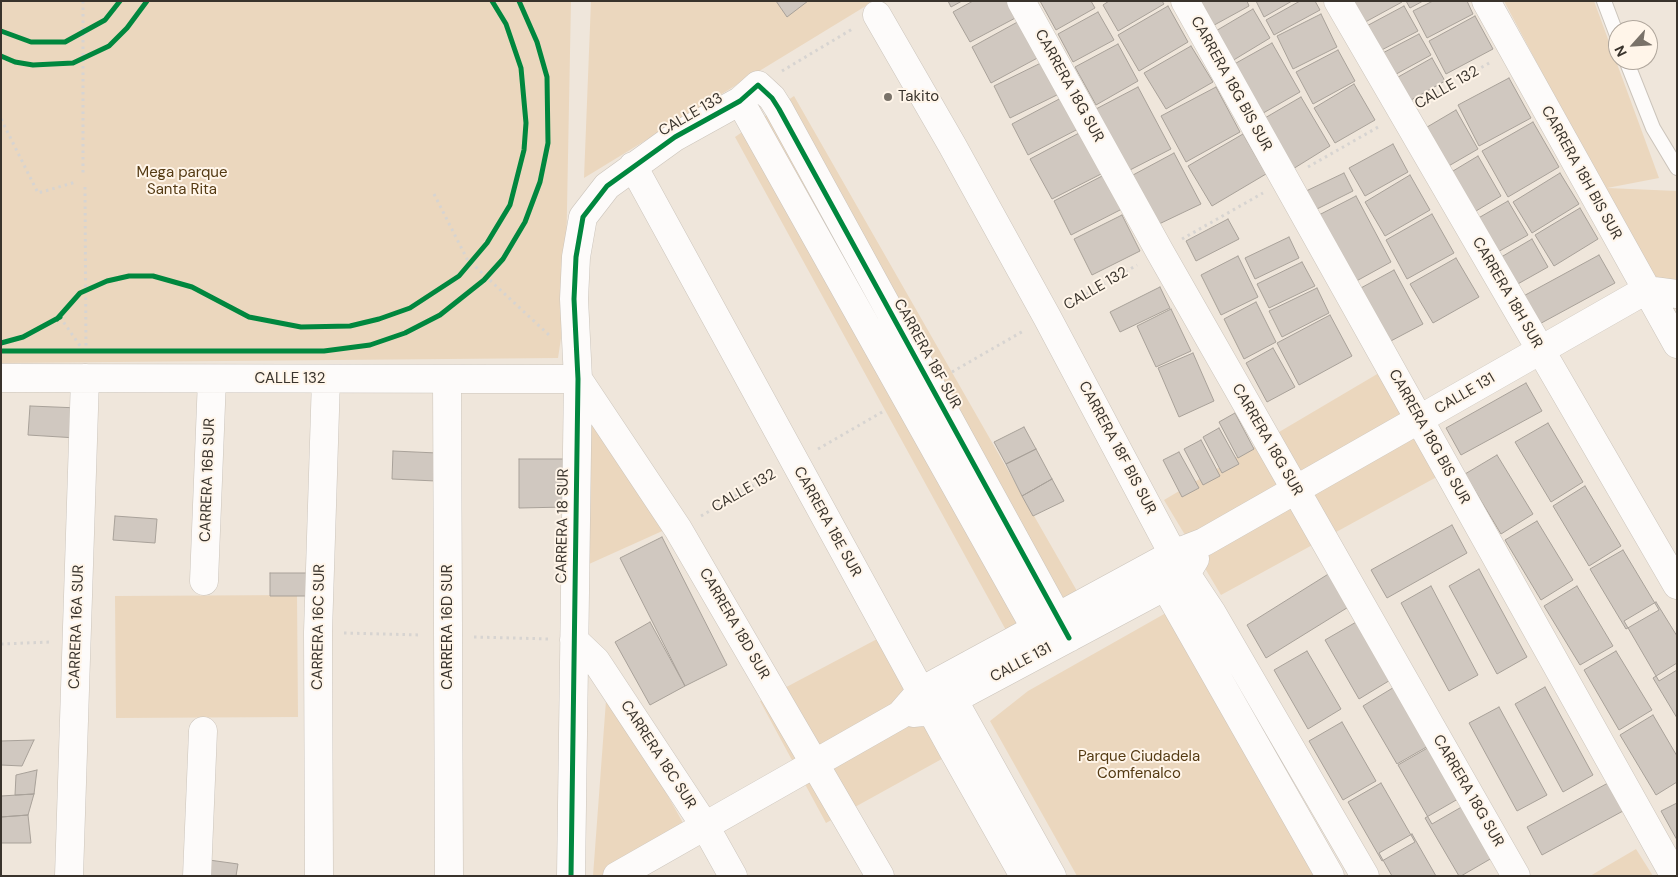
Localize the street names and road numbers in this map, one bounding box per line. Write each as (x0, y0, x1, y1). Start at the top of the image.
street label: CARRERA 18G BIS SUR (1186, 13, 1276, 155)
street label: CARRERA 18G SUR (1031, 26, 1107, 146)
street label: CALLE 132 (1412, 62, 1482, 114)
street label: CALLE 133 (656, 89, 726, 141)
street label: CARRERA 18H BIS SUR (1537, 103, 1625, 243)
street label: CARRERA 18H SUR (1468, 234, 1546, 352)
street label: CALLE 132 (1061, 263, 1131, 315)
street label: CARRERA 18F SUR (889, 296, 965, 412)
street label: CARRERA 18G BIS SUR (1384, 366, 1474, 508)
street label: CALLE 132 (255, 370, 325, 388)
street label: CALLE 131 (1432, 370, 1498, 418)
street label: CARRERA 18F BIS SUR (1074, 378, 1160, 518)
street label: CARRERA 18G SUR (1228, 381, 1306, 499)
street label: CARRERA 16B SUR (197, 418, 219, 542)
street label: CARRERA 18E SUR (789, 464, 865, 580)
street label: CALLE 132 (709, 465, 779, 517)
street label: CARRERA 18 SUR (553, 468, 573, 584)
street label: CARRERA 16A SUR (66, 564, 88, 690)
street label: CARRERA 16C SUR (309, 564, 329, 690)
street label: CARRERA 16D SUR (439, 564, 457, 690)
street label: CARRERA 18D SUR (695, 565, 773, 683)
street label: CALLE 131 (987, 639, 1055, 687)
street label: CARRERA 18C SUR (616, 697, 700, 813)
street label: CARRERA 18G SUR (1429, 732, 1507, 850)

